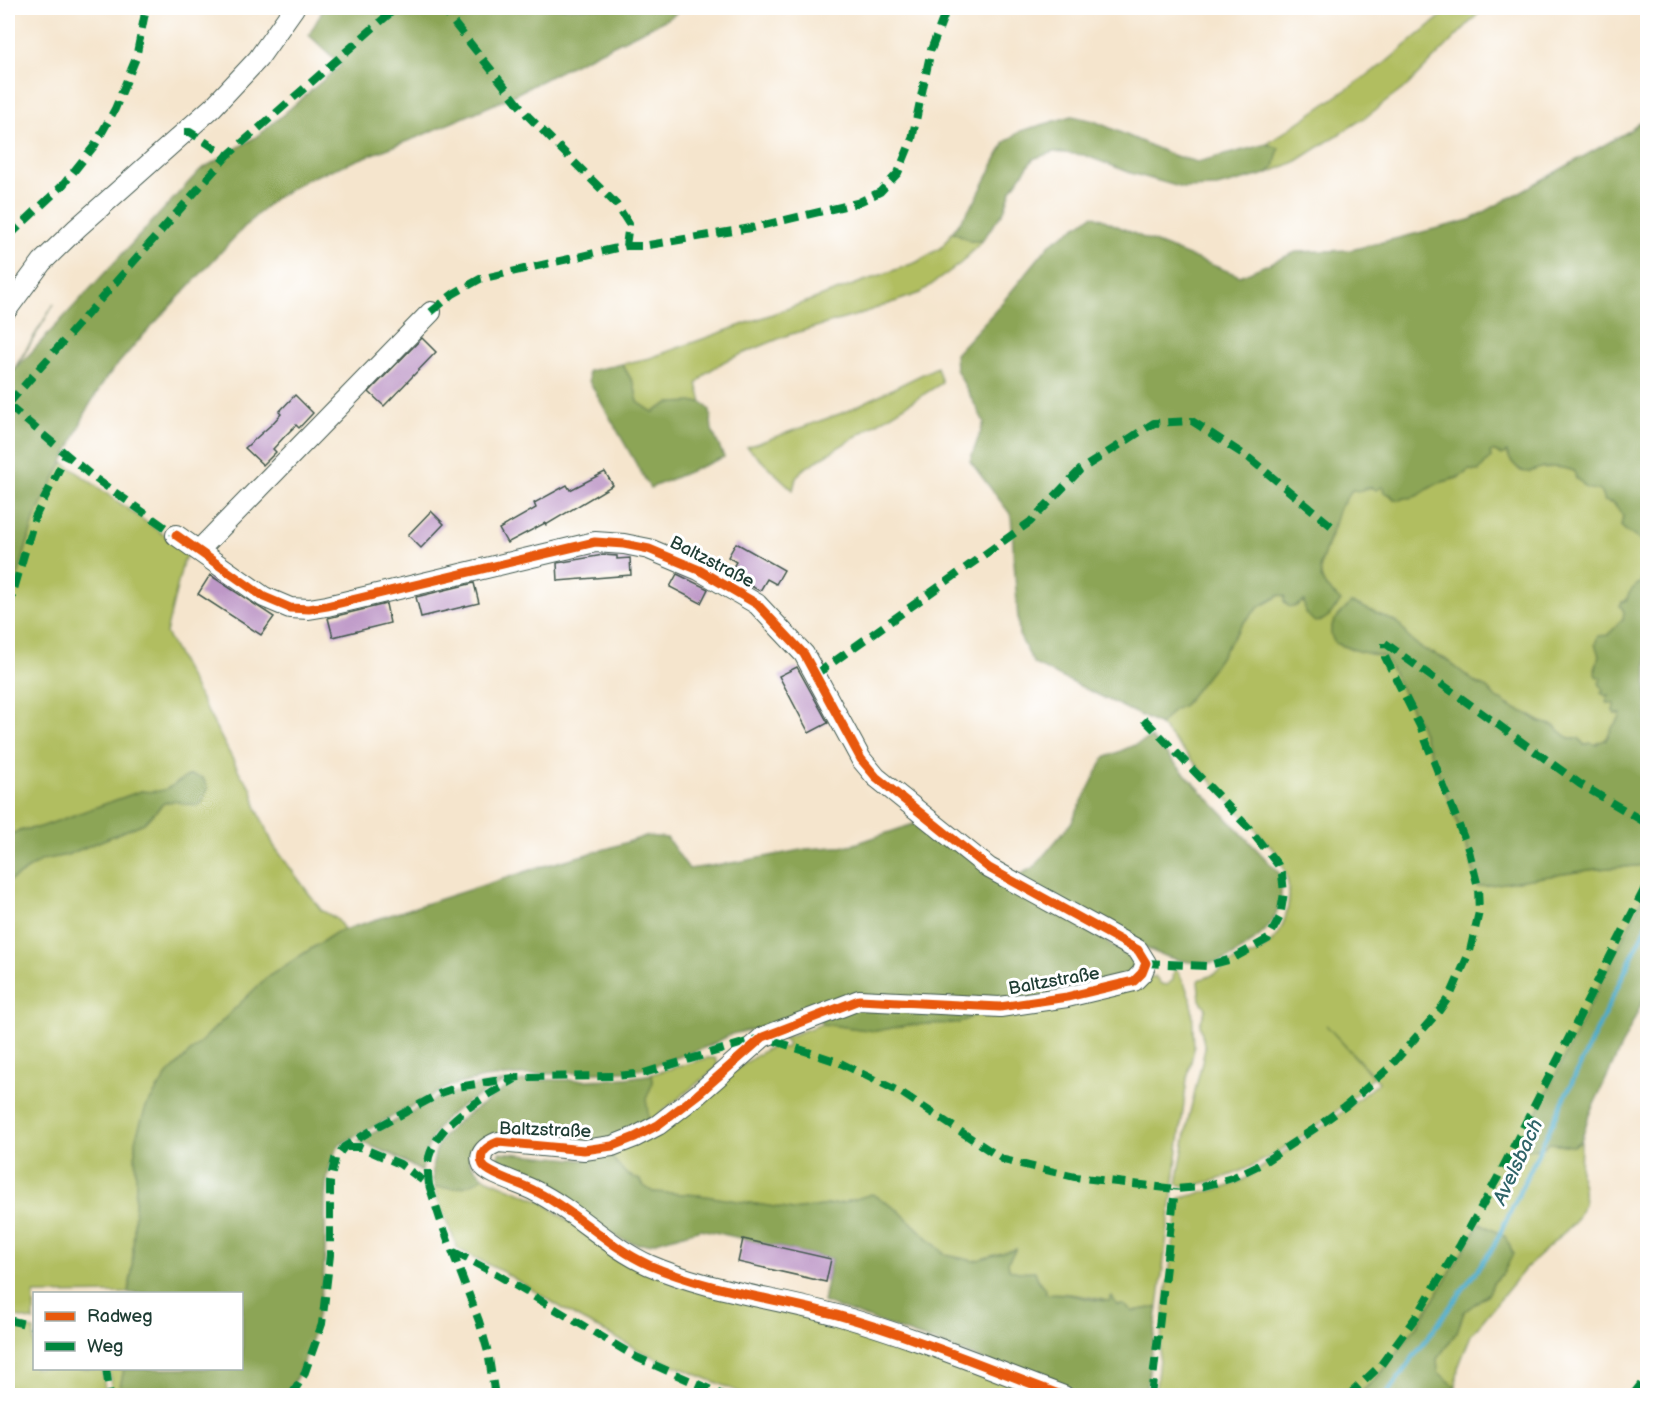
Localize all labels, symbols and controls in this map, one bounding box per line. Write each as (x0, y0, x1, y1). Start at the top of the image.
street label: Baltzstraße (666, 532, 758, 592)
street label: Baltzstraße (1007, 963, 1102, 999)
water label: Avelsbach (1487, 1115, 1548, 1209)
street label: Baltzstraße (499, 1118, 592, 1142)
legend (33, 1292, 243, 1370)
text: Radweg (87, 1306, 153, 1327)
text: Weg (87, 1336, 123, 1357)

